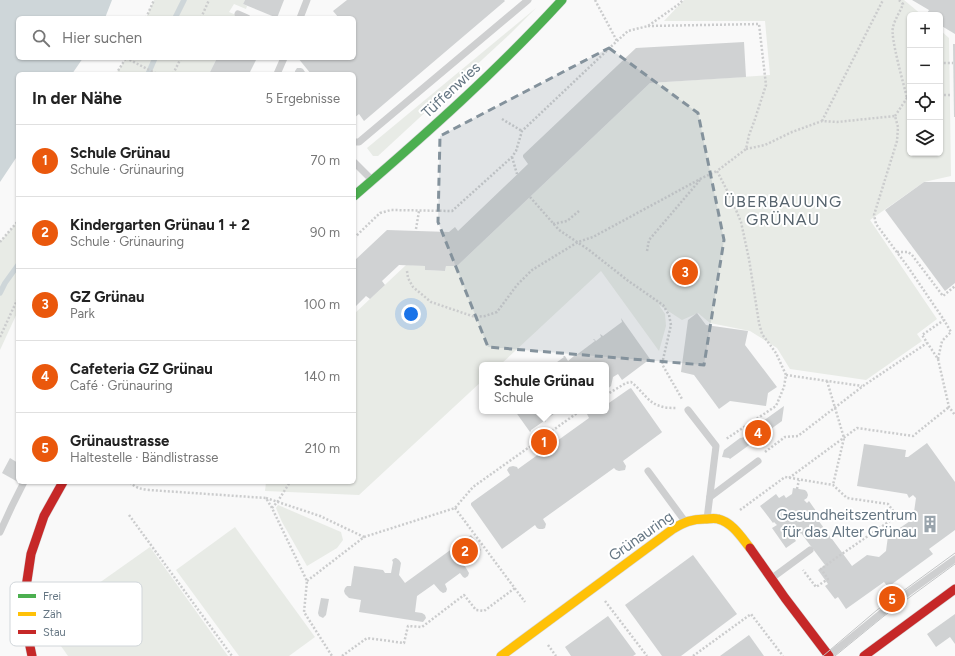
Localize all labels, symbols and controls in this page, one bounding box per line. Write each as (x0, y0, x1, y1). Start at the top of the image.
map controls (907, 12, 943, 156)
button: + (907, 12, 943, 48)
search box (16, 16, 356, 60)
icon: search (30, 27, 52, 49)
text: Hier suchen (62, 29, 142, 47)
button: − (907, 48, 943, 84)
street label: Tüffenwies (418, 58, 484, 122)
button: locate (907, 84, 943, 120)
text: In der Nähe (32, 88, 122, 108)
text: 5 Ergebnisse (265, 91, 340, 106)
button: layers (907, 120, 943, 156)
text: Schule Grünau (70, 144, 170, 162)
text: 1 (42, 153, 48, 168)
text: 70 m (310, 153, 340, 168)
text: Schule · Grünauring (70, 162, 184, 177)
district label: ÜBERBAUUNG GRÜNAU (724, 192, 842, 229)
text: Kindergarten Grünau 1 + 2 (70, 216, 250, 234)
text: 2 (41, 225, 49, 240)
text: 90 m (310, 225, 340, 240)
text: Schule · Grünauring (70, 234, 184, 249)
pin: 3 (672, 257, 698, 287)
text: GZ Grünau (70, 288, 145, 306)
text: 3 (41, 297, 49, 312)
text: 100 m (304, 297, 340, 312)
your location (401, 304, 421, 324)
text: Park (70, 306, 95, 321)
text: Cafeteria GZ Grünau (70, 360, 213, 378)
popup (479, 362, 609, 414)
text: 4 (41, 369, 49, 384)
text: 140 m (304, 369, 340, 384)
text: Schule Grünau (494, 372, 594, 390)
text: Café · Grünauring (70, 378, 173, 393)
text: Schule (494, 390, 533, 405)
pin: 4 (745, 418, 771, 448)
pin: 1 (531, 427, 557, 457)
text: Grünaustrasse (70, 432, 169, 450)
text: 5 (41, 441, 49, 456)
text: 210 m (305, 441, 340, 456)
text: Haltestelle · Bändlistrasse (70, 450, 218, 465)
place label: Gesundheitszentrum für das Alter Grünau (776, 506, 917, 541)
street label: Grünauring (605, 507, 677, 565)
building icon: Gesundheitszentrum für das Alter Grünau (920, 514, 940, 534)
pin: 2 (452, 536, 478, 566)
legend (10, 582, 142, 646)
pin: 5 (879, 584, 905, 614)
text: Frei (43, 590, 61, 603)
text: Zäh (43, 608, 62, 621)
text: Stau (43, 626, 66, 639)

